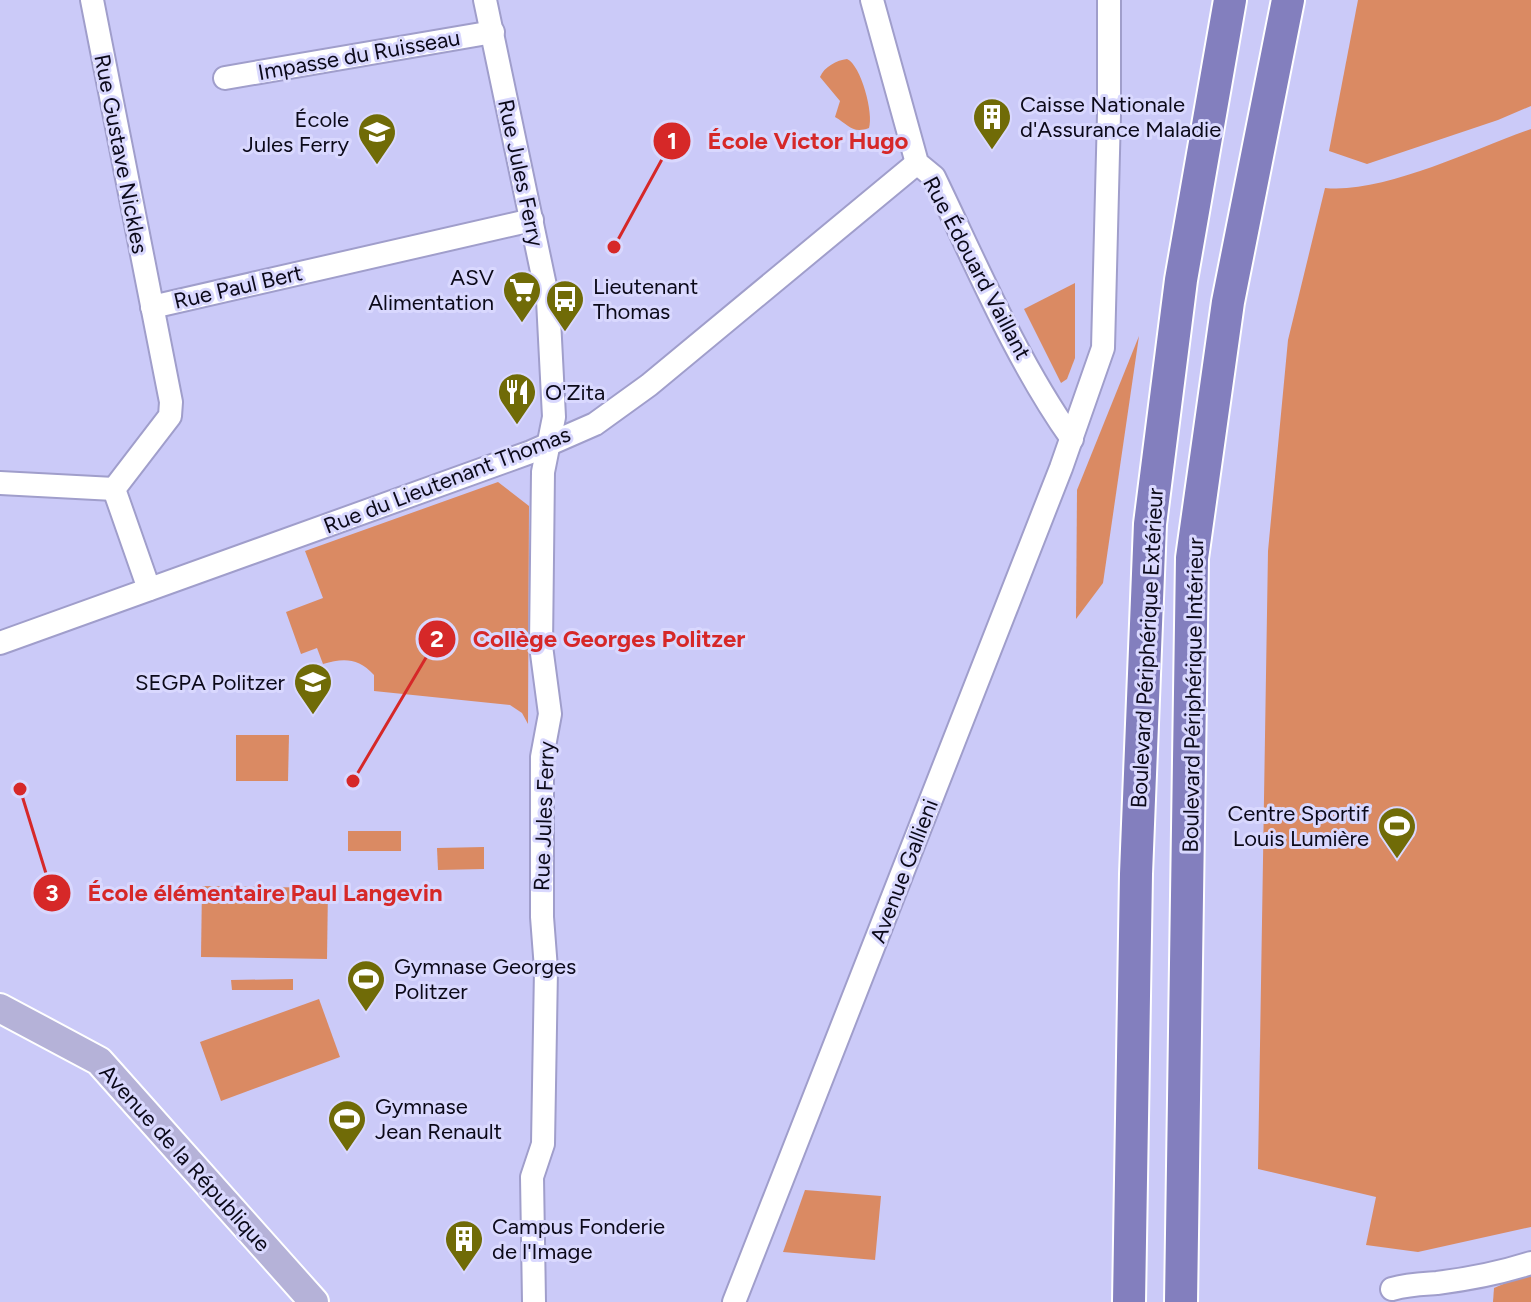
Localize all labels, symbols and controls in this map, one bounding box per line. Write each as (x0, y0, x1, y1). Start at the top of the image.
street label: Impasse du Ruisseau (256, 24, 462, 86)
street label: Rue Gustave Nickles (88, 52, 154, 256)
place label: Caisse Nationale d'Assurance Maladie (1020, 91, 1221, 143)
building icon: Caisse Nationale d'Assurance Maladie (971, 96, 1013, 151)
street label: Rue Jules Ferry (492, 97, 550, 250)
place label: École Jules Ferry (243, 106, 349, 158)
school or university icon: École Jules Ferry (356, 111, 398, 166)
callout: École Victor Hugo (652, 117, 925, 165)
text: 1 (667, 126, 677, 155)
text: École Victor Hugo (708, 126, 909, 155)
street label: Rue Édouard Vaillant (917, 172, 1037, 364)
street label: Rue Paul Bert (171, 259, 305, 315)
place label: ASV Alimentation (368, 264, 495, 316)
supermarket icon: ASV Alimentation (501, 269, 543, 324)
place label: Lieutenant Thomas (593, 273, 698, 325)
bus stop icon: Lieutenant Thomas (544, 278, 586, 333)
restaurant icon: O'Zita (496, 371, 538, 426)
place label: O'Zita (545, 379, 605, 406)
street label: Rue du Lieutenant Thomas (320, 420, 574, 540)
street label: Boulevard Périphérique Extérieur (1125, 487, 1169, 809)
street label: Boulevard Périphérique Intérieur (1177, 537, 1209, 853)
callout: Collège Georges Politzer (417, 615, 762, 663)
text: 2 (430, 624, 444, 653)
text: Collège Georges Politzer (473, 624, 745, 653)
school or university icon: SEGPA Politzer (292, 661, 334, 716)
place label: SEGPA Politzer (135, 669, 286, 696)
street label: Rue Jules Ferry (528, 740, 560, 891)
street label: Avenue Gallieni (864, 795, 944, 947)
place label: Centre Sportif Louis Lumière (1227, 800, 1370, 852)
sports icon: Centre Sportif Louis Lumière (1376, 805, 1418, 860)
callout: École élémentaire Paul Langevin (32, 869, 459, 917)
text: 3 (45, 878, 59, 907)
text: École élémentaire Paul Langevin (87, 878, 443, 907)
place label: Gymnase Georges Politzer (394, 953, 576, 1005)
sports icon: Gymnase Georges Politzer (345, 958, 387, 1013)
street label: Avenue de la République (94, 1059, 276, 1257)
place label: Gymnase Jean Renault (375, 1093, 502, 1145)
sports icon: Gymnase Jean Renault (326, 1098, 368, 1153)
place label: Campus Fonderie de l'Image (492, 1213, 665, 1265)
building icon: Campus Fonderie de l'Image (443, 1218, 485, 1273)

